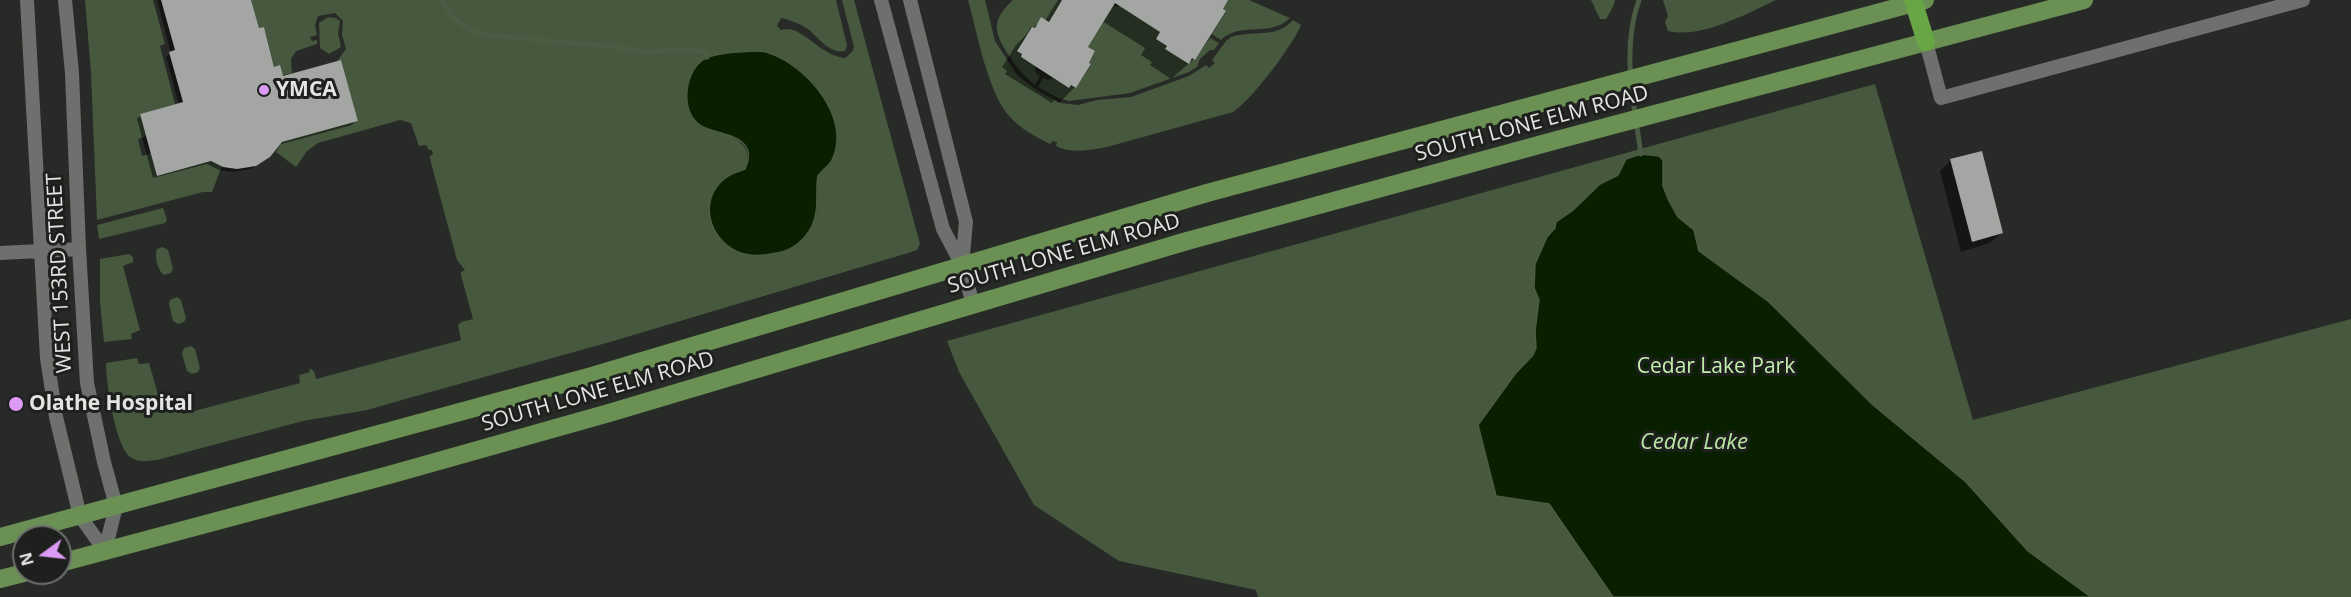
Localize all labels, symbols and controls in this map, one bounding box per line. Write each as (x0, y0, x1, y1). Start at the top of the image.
place label: YMCA (276, 77, 337, 103)
street label: SOUTH LONE ELM ROAD (1412, 81, 1652, 167)
marker: YMCA (257, 83, 271, 97)
street label: WEST 153RD STREET (42, 172, 78, 374)
street label: SOUTH LONE ELM ROAD (945, 209, 1183, 299)
street label: SOUTH LONE ELM ROAD (479, 347, 717, 437)
park label: Cedar Lake Park (1637, 354, 1795, 380)
place label: Olathe Hospital (29, 391, 193, 417)
marker: Olathe Hospital (7, 395, 25, 413)
water label: Cedar Lake (1640, 430, 1748, 456)
north arrow (12, 525, 72, 585)
text: N (14, 550, 39, 568)

